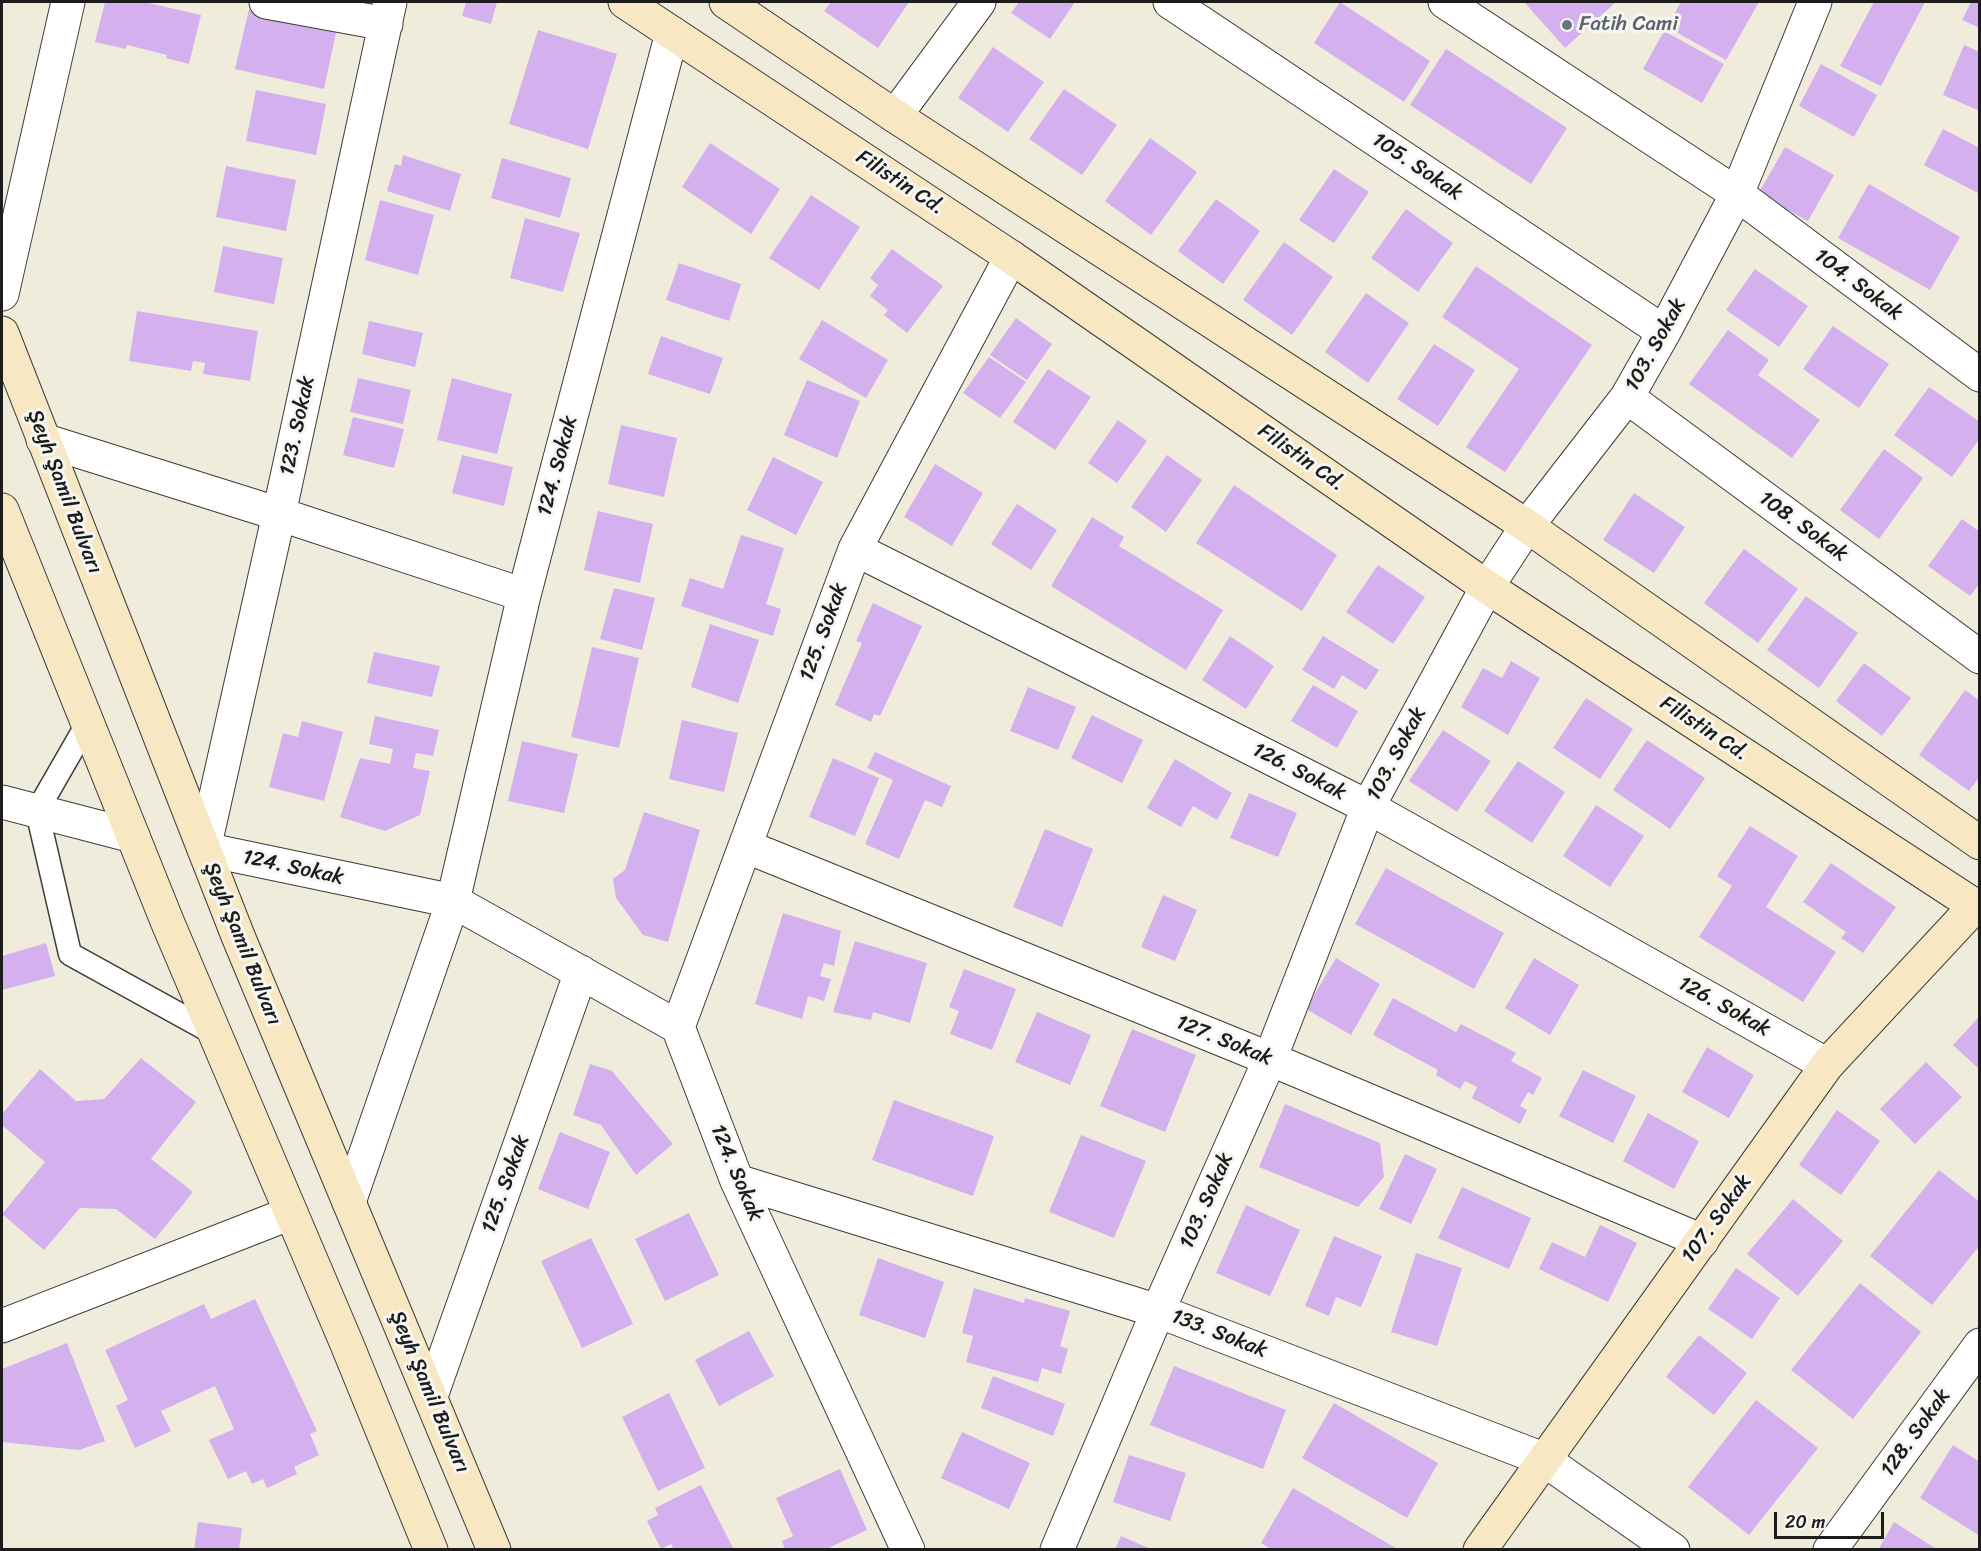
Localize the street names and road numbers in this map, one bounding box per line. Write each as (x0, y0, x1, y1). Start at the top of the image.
street label: 105. Sokak (1367, 128, 1467, 206)
street label: Filistin Cd. (851, 145, 949, 221)
street label: 104. Sokak (1809, 244, 1907, 326)
street label: 103. Sokak (1620, 294, 1692, 396)
street label: 123. Sokak (275, 374, 321, 478)
street label: Şeyh Şamil Bulvarı (21, 406, 107, 578)
street label: 124. Sokak (533, 413, 583, 519)
street label: Filistin Cd. (1253, 419, 1349, 497)
street label: 108. Sokak (1754, 486, 1852, 568)
street label: 125. Sokak (795, 580, 853, 684)
street label: Filistin Cd. (1655, 691, 1753, 767)
street label: 103. Sokak (1362, 703, 1432, 805)
street label: 126. Sokak (1248, 738, 1350, 806)
street label: 124. Sokak (240, 845, 346, 891)
street label: Şeyh Şamil Bulvarı (198, 859, 286, 1029)
street label: 126. Sokak (1673, 971, 1775, 1043)
street label: 127. Sokak (1172, 1010, 1276, 1072)
street label: 124. Sokak (704, 1121, 768, 1225)
street label: 125. Sokak (477, 1132, 535, 1236)
street label: 103. Sokak (1175, 1149, 1239, 1253)
street label: 107. Sokak (1677, 1170, 1757, 1268)
street label: 133. Sokak (1168, 1304, 1270, 1364)
street label: Şeyh Şamil Bulvarı (383, 1307, 475, 1477)
street label: 128. Sokak (1876, 1384, 1956, 1482)

